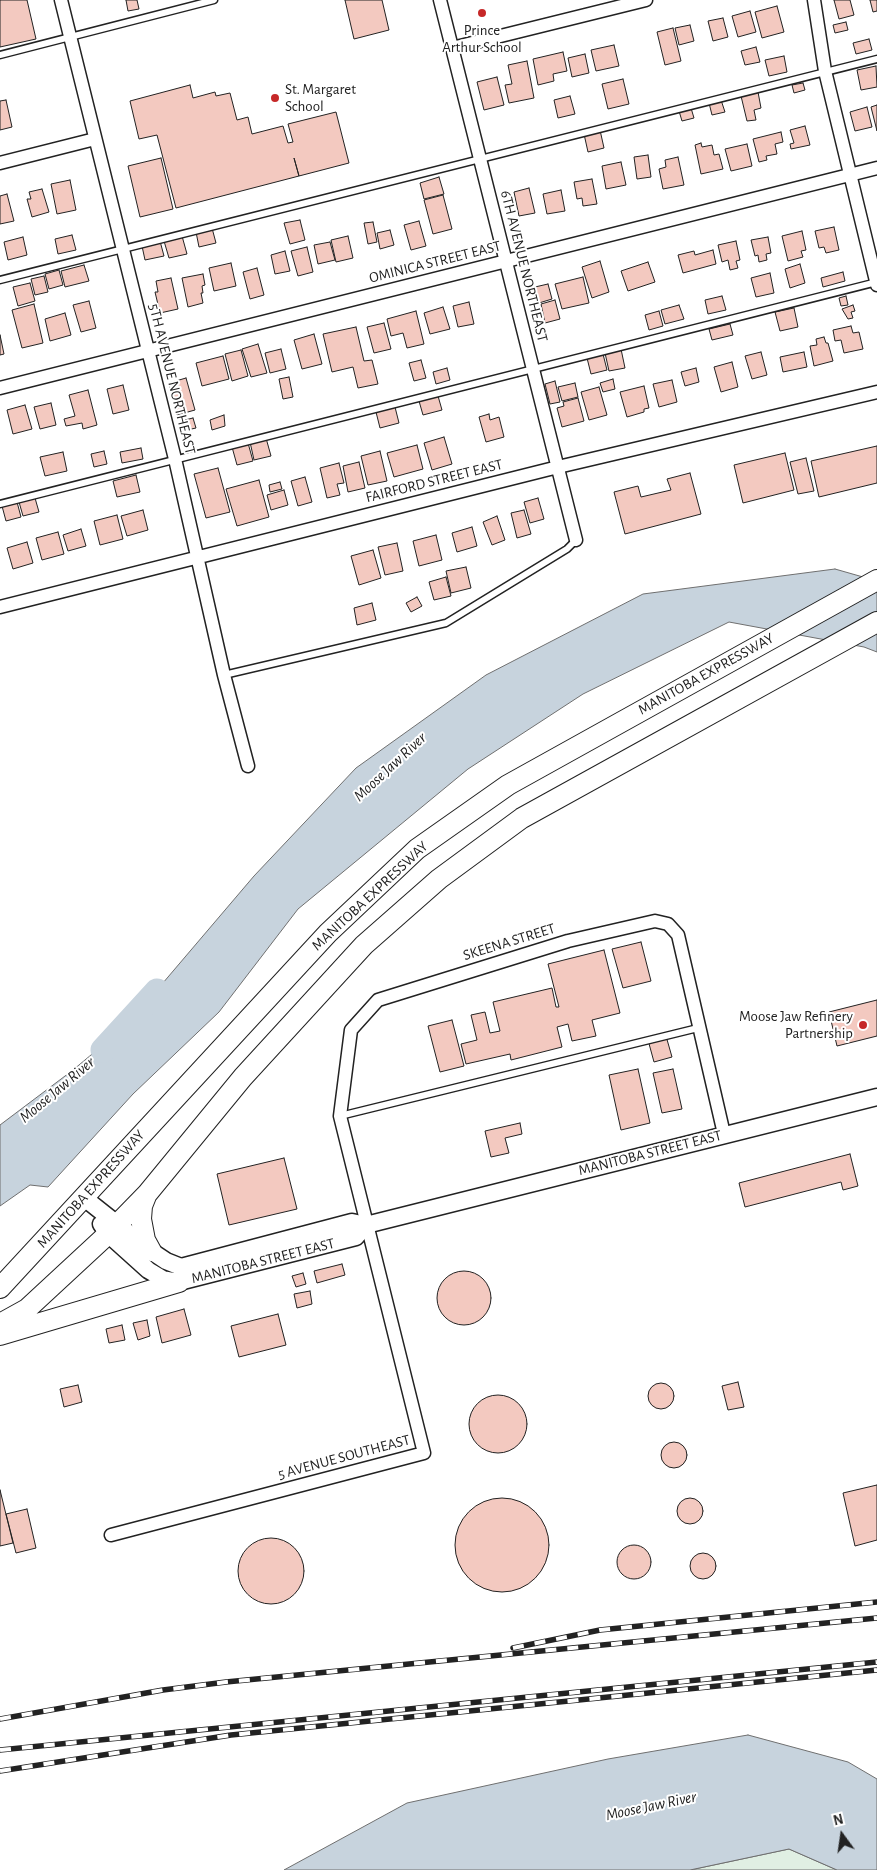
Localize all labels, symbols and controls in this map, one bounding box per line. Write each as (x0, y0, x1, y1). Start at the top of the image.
marker: Prince Arthur School (476, 7, 488, 19)
place label: Prince Arthur School (442, 21, 522, 56)
place label: St. Margaret School (285, 80, 356, 115)
marker: St. Margaret School (269, 92, 281, 104)
street label: 6TH AVENUE NORTHEAST (496, 188, 552, 344)
street label: OMINICA STREET EAST (367, 237, 503, 287)
street label: 5TH AVENUE NORTHEAST (145, 302, 199, 456)
street label: FAIRFORD STREET EAST (364, 455, 504, 507)
street label: MANITOBA EXPRESSWAY (635, 629, 777, 719)
water label: Moose Jaw River (350, 729, 430, 805)
street label: MANITOBA EXPRESSWAY (308, 837, 432, 955)
street label: SKEENA STREET (461, 919, 557, 965)
place label: Moose Jaw Refinery Partnership (739, 1007, 853, 1042)
marker: Moose Jaw Refinery Partnership (857, 1019, 869, 1031)
water label: Moose Jaw River (15, 1053, 99, 1127)
street label: MANITOBA EXPRESSWAY (33, 1126, 149, 1252)
street label: MANITOBA STREET EAST (577, 1126, 723, 1180)
street label: MANITOBA STREET EAST (190, 1234, 336, 1288)
street label: 5 AVENUE SOUTHEAST (276, 1431, 412, 1483)
water label: Moose Jaw River (604, 1787, 698, 1825)
north arrow (817, 1810, 867, 1860)
text: N (832, 1812, 845, 1828)

